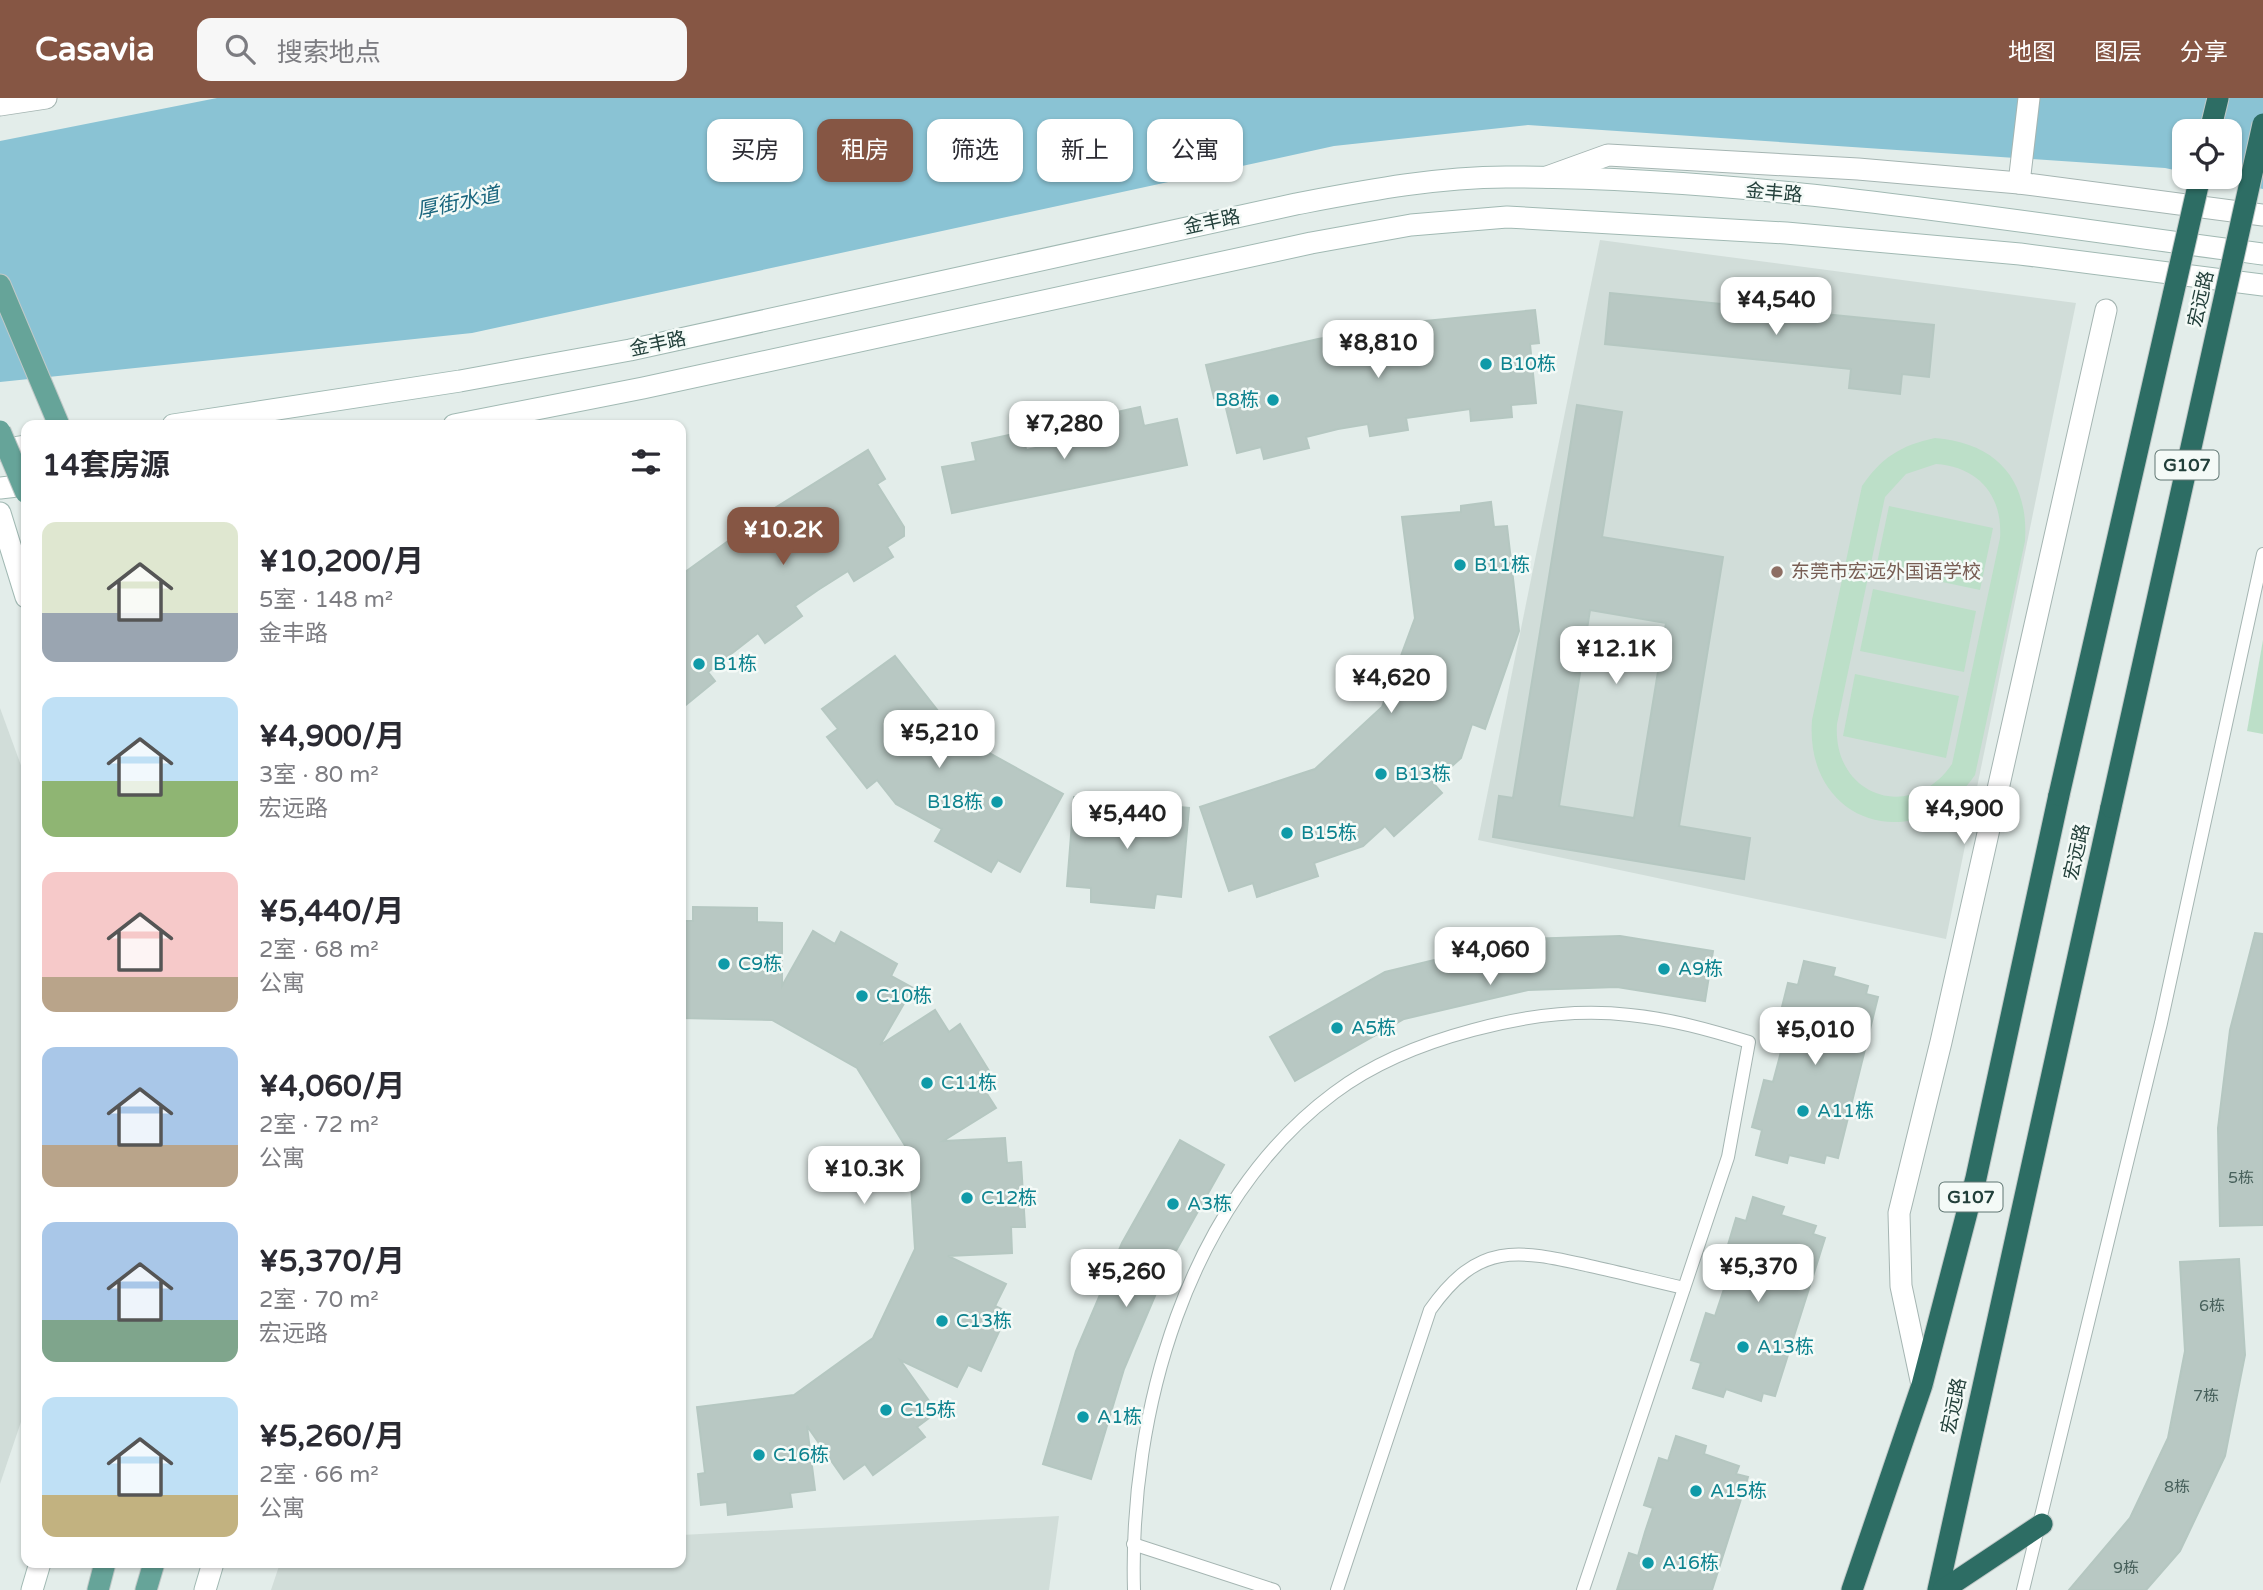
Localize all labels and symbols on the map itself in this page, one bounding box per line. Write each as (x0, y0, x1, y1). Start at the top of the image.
street label: 金丰路 (1745, 180, 1803, 206)
water label: 厚街水道 (414, 181, 505, 224)
street label: 金丰路 (1182, 205, 1242, 239)
street label: 宏远路 (2184, 269, 2218, 329)
pin: ¥4,540 (1719, 278, 1833, 337)
pin: ¥8,810 (1321, 320, 1435, 380)
street label: 金丰路 (628, 327, 688, 361)
place label: B10栋 (1500, 353, 1556, 375)
marker: B10栋 (1478, 356, 1494, 372)
place label: B8栋 (1215, 389, 1259, 411)
marker: B8栋 (1265, 392, 1281, 408)
pin: ¥7,280 (1007, 402, 1121, 461)
road number: G107 (2156, 450, 2218, 480)
pin: ¥10.2K (726, 508, 840, 567)
place label: B11栋 (1474, 554, 1530, 576)
marker: B11栋 (1452, 557, 1468, 573)
place label: 东莞市宏远外国语学校 (1791, 561, 1981, 583)
marker: 东莞市宏远外国语学校 (1769, 564, 1785, 580)
pin: ¥12.1K (1559, 626, 1673, 686)
place label: B1栋 (713, 653, 757, 675)
marker: B1栋 (691, 656, 707, 672)
pin: ¥4,620 (1334, 656, 1448, 715)
pin: ¥5,210 (882, 710, 996, 770)
place label: B13栋 (1395, 763, 1451, 785)
marker: B13栋 (1373, 766, 1389, 782)
pin: ¥4,900 (1907, 786, 2021, 846)
place label: B18栋 (927, 791, 983, 813)
pin: ¥5,440 (1070, 792, 1184, 851)
marker: B18栋 (989, 794, 1005, 810)
place label: B15栋 (1301, 822, 1357, 844)
street label: 宏远路 (2060, 822, 2094, 882)
marker: B15栋 (1279, 825, 1295, 841)
pin: ¥4,060 (1433, 928, 1547, 987)
place label: C9栋 (738, 953, 782, 975)
marker: C9栋 (716, 956, 732, 972)
place label: A9栋 (1678, 958, 1723, 980)
marker: A9栋 (1656, 961, 1672, 977)
place label: C10栋 (876, 985, 932, 1007)
marker: C10栋 (854, 988, 870, 1004)
pin: ¥5,010 (1758, 1007, 1872, 1067)
place label: A5栋 (1351, 1017, 1396, 1039)
marker: A5栋 (1329, 1020, 1345, 1036)
place label: C11栋 (941, 1072, 997, 1094)
marker: C11栋 (919, 1075, 935, 1091)
place label: A11栋 (1817, 1100, 1874, 1122)
marker: A11栋 (1795, 1103, 1811, 1119)
pin: ¥10.3K (807, 1146, 921, 1206)
house number: 5栋 (2228, 1168, 2254, 1188)
road number: G107 (1940, 1182, 2002, 1212)
place label: C12栋 (981, 1187, 1037, 1209)
marker: C12栋 (959, 1190, 975, 1206)
place label: A3栋 (1187, 1193, 1232, 1215)
marker: A3栋 (1165, 1196, 1181, 1212)
pin: ¥5,370 (1701, 1244, 1815, 1304)
pin: ¥5,260 (1069, 1250, 1183, 1309)
house number: 6栋 (2199, 1296, 2225, 1316)
place label: C13栋 (956, 1310, 1012, 1332)
marker: C13栋 (934, 1313, 950, 1329)
place label: A13栋 (1757, 1336, 1814, 1358)
marker: A13栋 (1735, 1339, 1751, 1355)
street label: 宏远路 (1937, 1376, 1971, 1436)
house number: 7栋 (2193, 1386, 2219, 1406)
place label: C15栋 (900, 1399, 956, 1421)
marker: C15栋 (878, 1402, 894, 1418)
place label: A1栋 (1097, 1406, 1142, 1428)
marker: A1栋 (1075, 1409, 1091, 1425)
place label: C16栋 (773, 1444, 829, 1466)
marker: C16栋 (751, 1447, 767, 1463)
house number: 8栋 (2164, 1477, 2190, 1497)
place label: A15栋 (1710, 1480, 1767, 1502)
marker: A15栋 (1688, 1483, 1704, 1499)
place label: A16栋 (1662, 1552, 1719, 1574)
marker: A16栋 (1640, 1555, 1656, 1571)
house number: 9栋 (2113, 1558, 2139, 1578)

